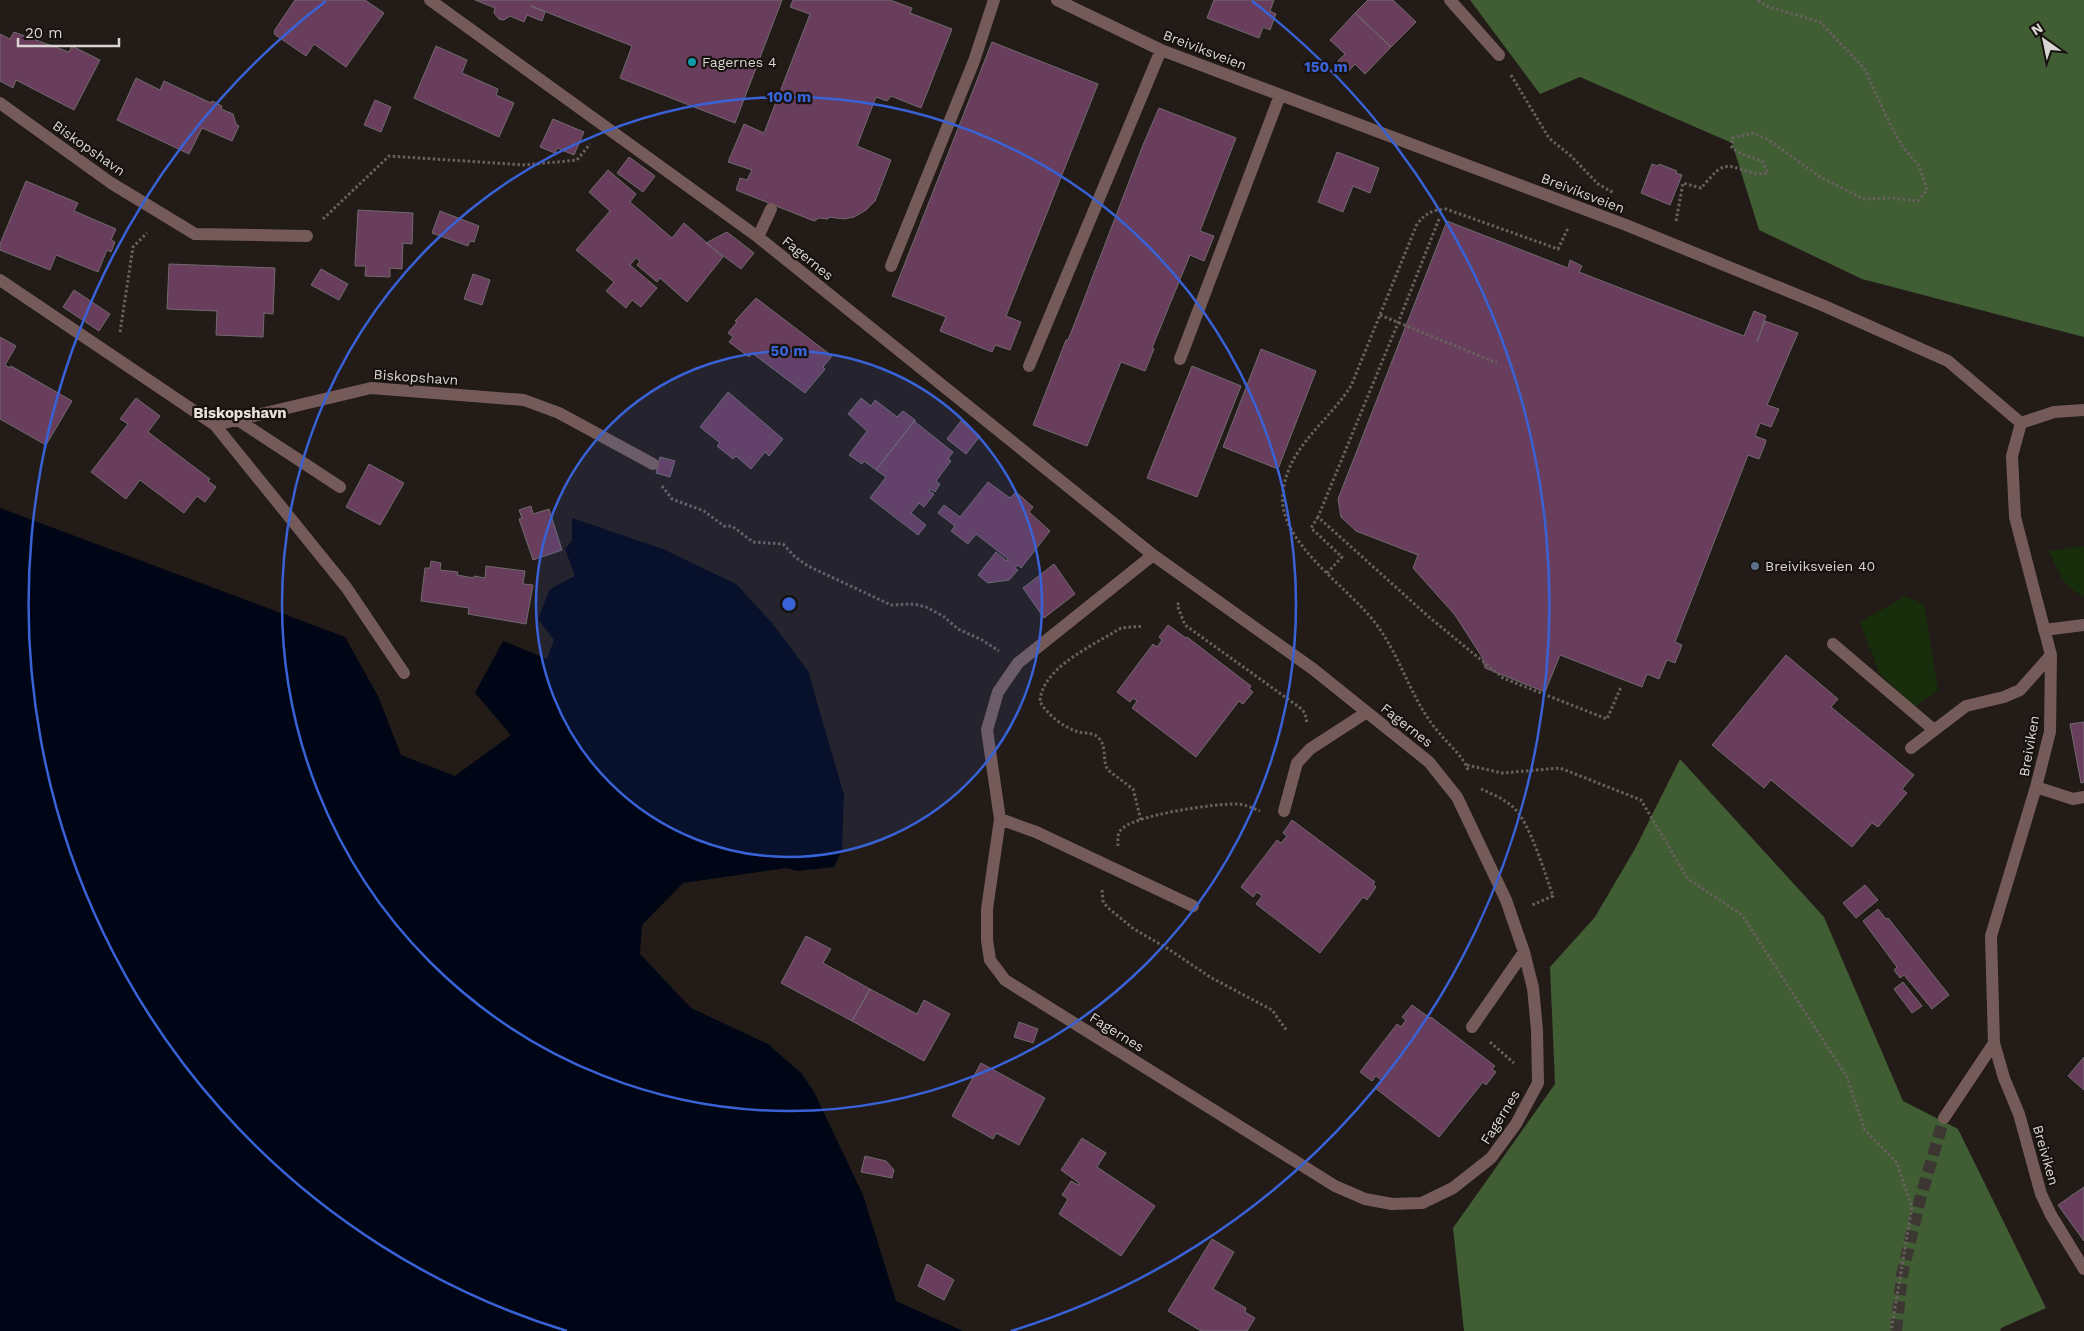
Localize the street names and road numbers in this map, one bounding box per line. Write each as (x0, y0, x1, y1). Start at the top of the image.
street label: Breiviksveien (1161, 27, 1249, 73)
street label: Biskopshavn (50, 117, 128, 179)
street label: Breiviksveien (1539, 170, 1627, 216)
street label: Fagernes (779, 233, 837, 283)
street label: Biskopshavn (373, 366, 459, 388)
street label: Fagernes (1378, 700, 1436, 750)
street label: Breiviken (2016, 714, 2042, 778)
street label: Fagernes (1087, 1009, 1147, 1055)
street label: Fagernes (1477, 1087, 1523, 1147)
street label: Breiviken (2030, 1123, 2062, 1187)

